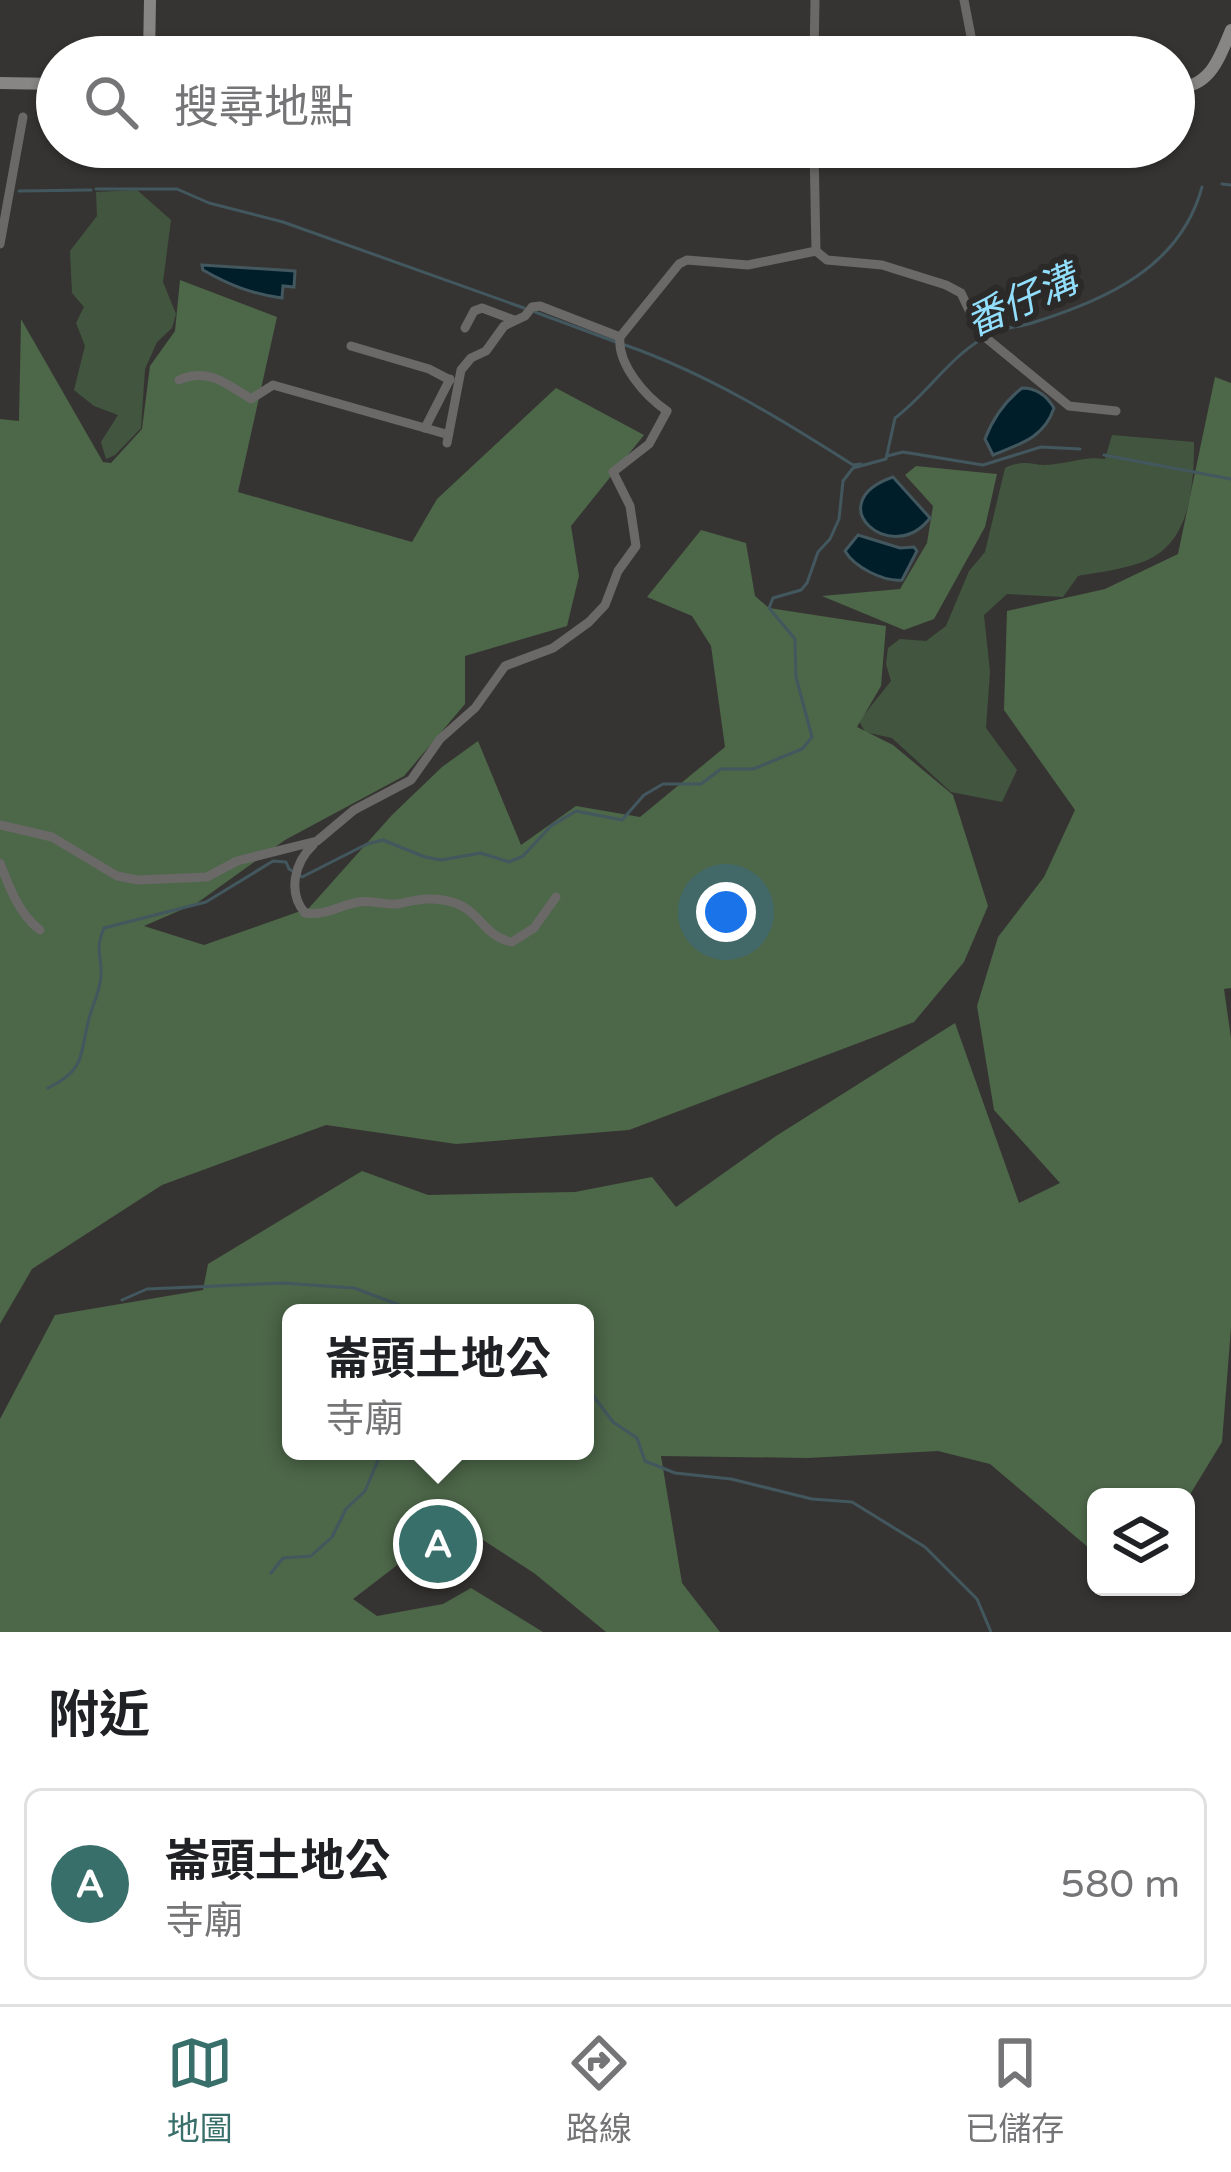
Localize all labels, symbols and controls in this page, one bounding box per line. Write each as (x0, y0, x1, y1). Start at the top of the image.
search box (36, 36, 1195, 168)
icon: search (78, 69, 144, 135)
text: 搜尋地點 (174, 81, 354, 135)
water label: 番仔溝 (959, 254, 1089, 347)
your location (696, 882, 756, 942)
popup (282, 1304, 594, 1460)
text: 崙頭土地公 (325, 1333, 551, 1387)
text: 寺廟 (325, 1396, 404, 1443)
map controls (1087, 1488, 1195, 1596)
button: layers (1087, 1488, 1195, 1596)
pin: A (399, 1499, 477, 1589)
text: 附近 (48, 1685, 150, 1747)
text: 崙頭土地公 (165, 1835, 390, 1889)
text: A (75, 1861, 105, 1908)
text: 580 m (1061, 1861, 1180, 1908)
text: 寺廟 (165, 1898, 243, 1945)
tab: 地圖 (167, 2030, 233, 2150)
tab: 路線 (566, 2030, 632, 2150)
tab: 已儲存 (965, 2030, 1064, 2150)

